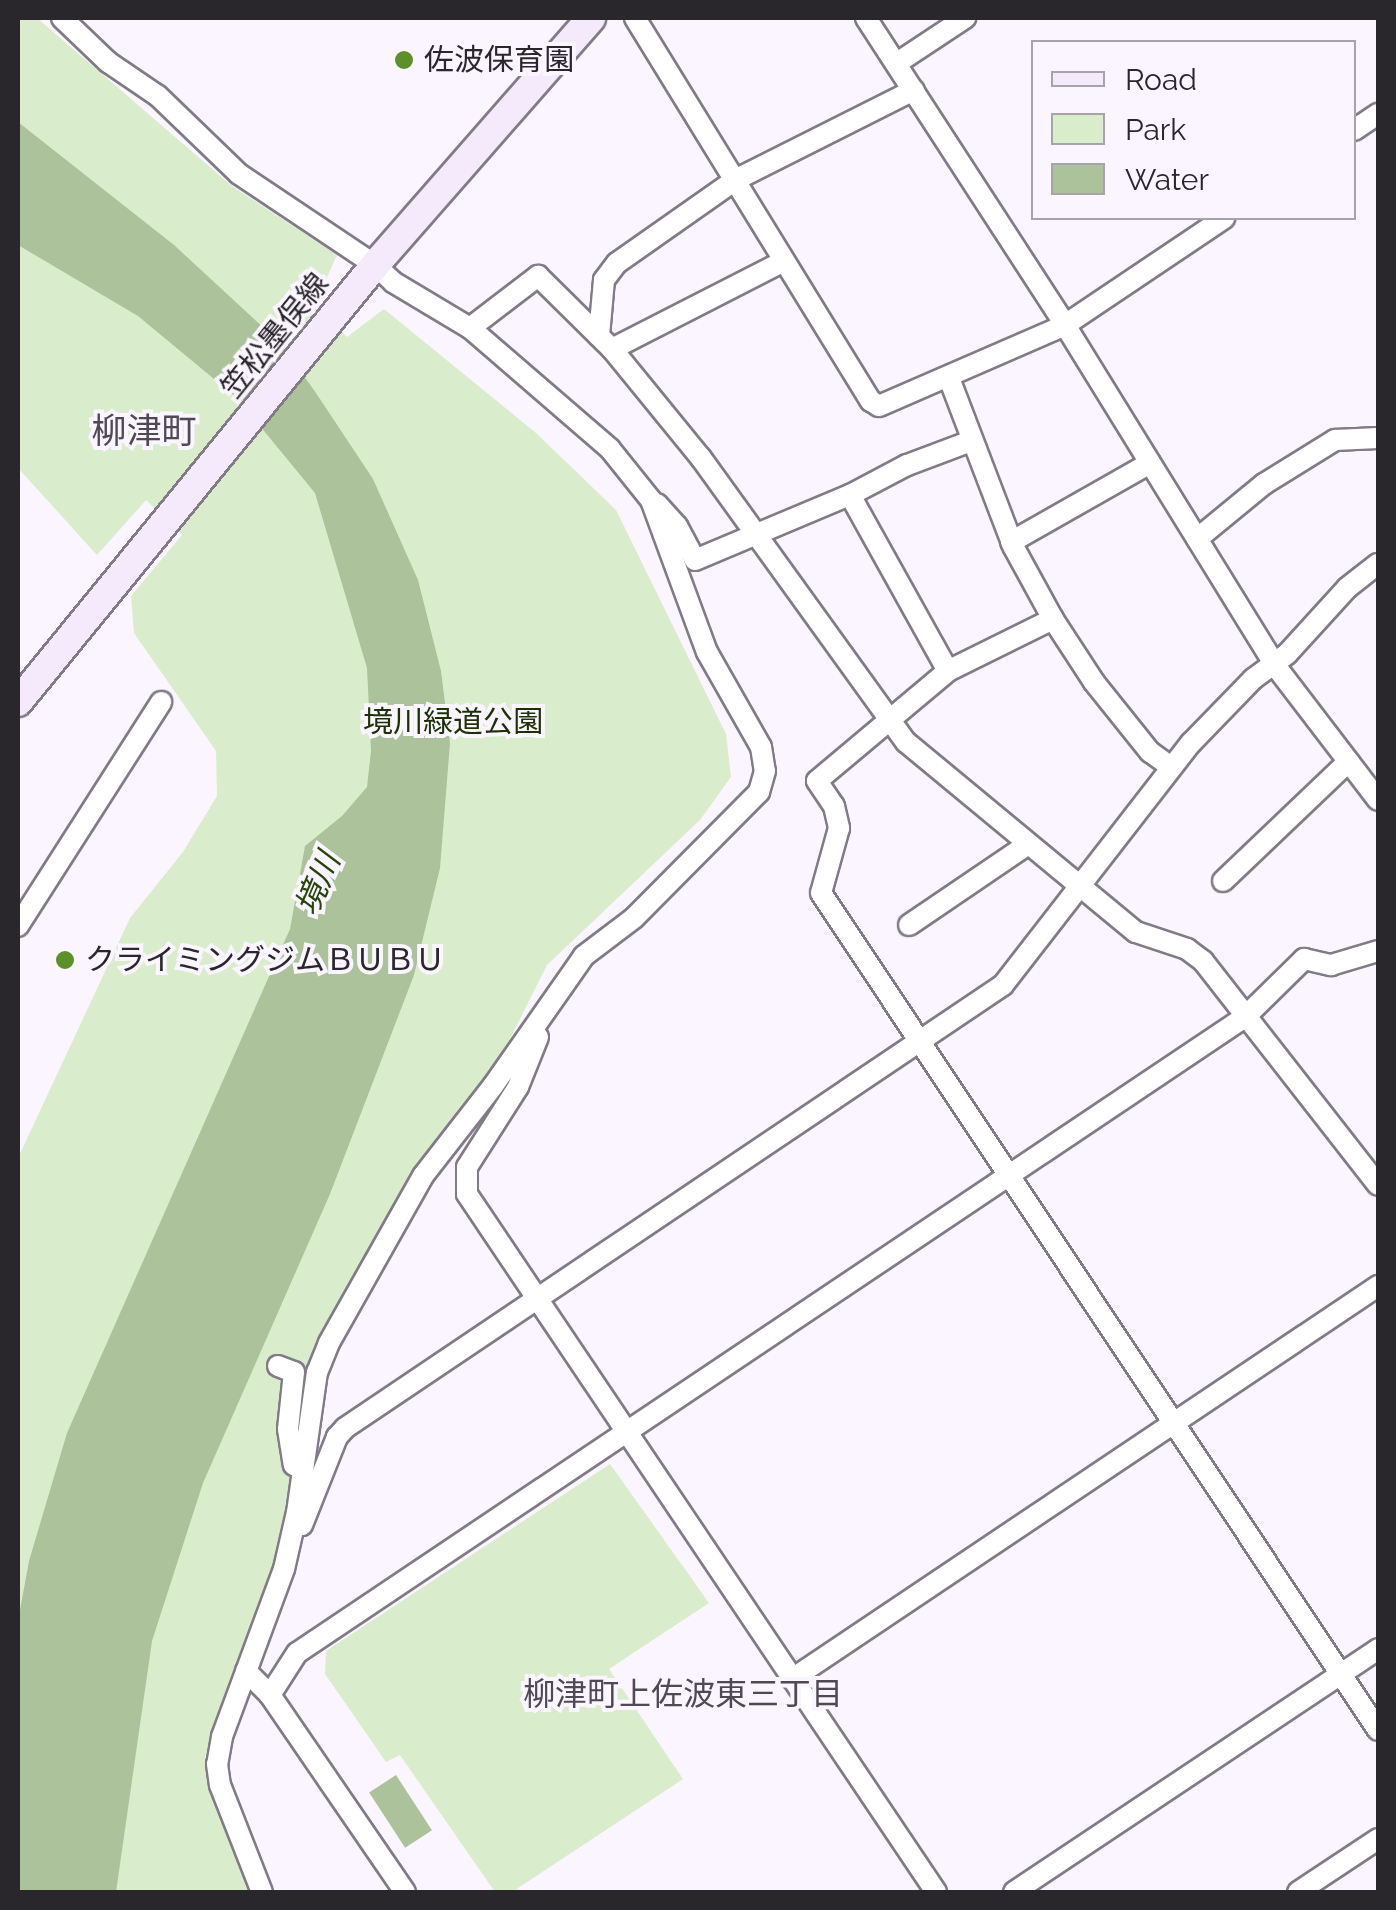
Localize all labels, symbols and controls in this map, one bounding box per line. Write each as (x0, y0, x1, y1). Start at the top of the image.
legend (1031, 40, 1356, 220)
place label: 佐波保育園 (424, 42, 574, 78)
marker: 佐波保育園 (393, 49, 415, 71)
text: Road (1125, 62, 1197, 97)
text: Park (1125, 112, 1186, 147)
text: Water (1125, 162, 1209, 197)
street label: 笠松墨俣線 (214, 266, 336, 406)
district label: 柳津町 (92, 410, 196, 452)
park label: 境川緑道公園 (363, 704, 543, 740)
water label: 境川 (288, 847, 348, 921)
place label: クライミングジムＢＵＢＵ (85, 942, 445, 978)
marker: クライミングジムＢＵＢＵ (54, 949, 76, 971)
district label: 柳津町上佐波東三丁目 (523, 1675, 843, 1713)

